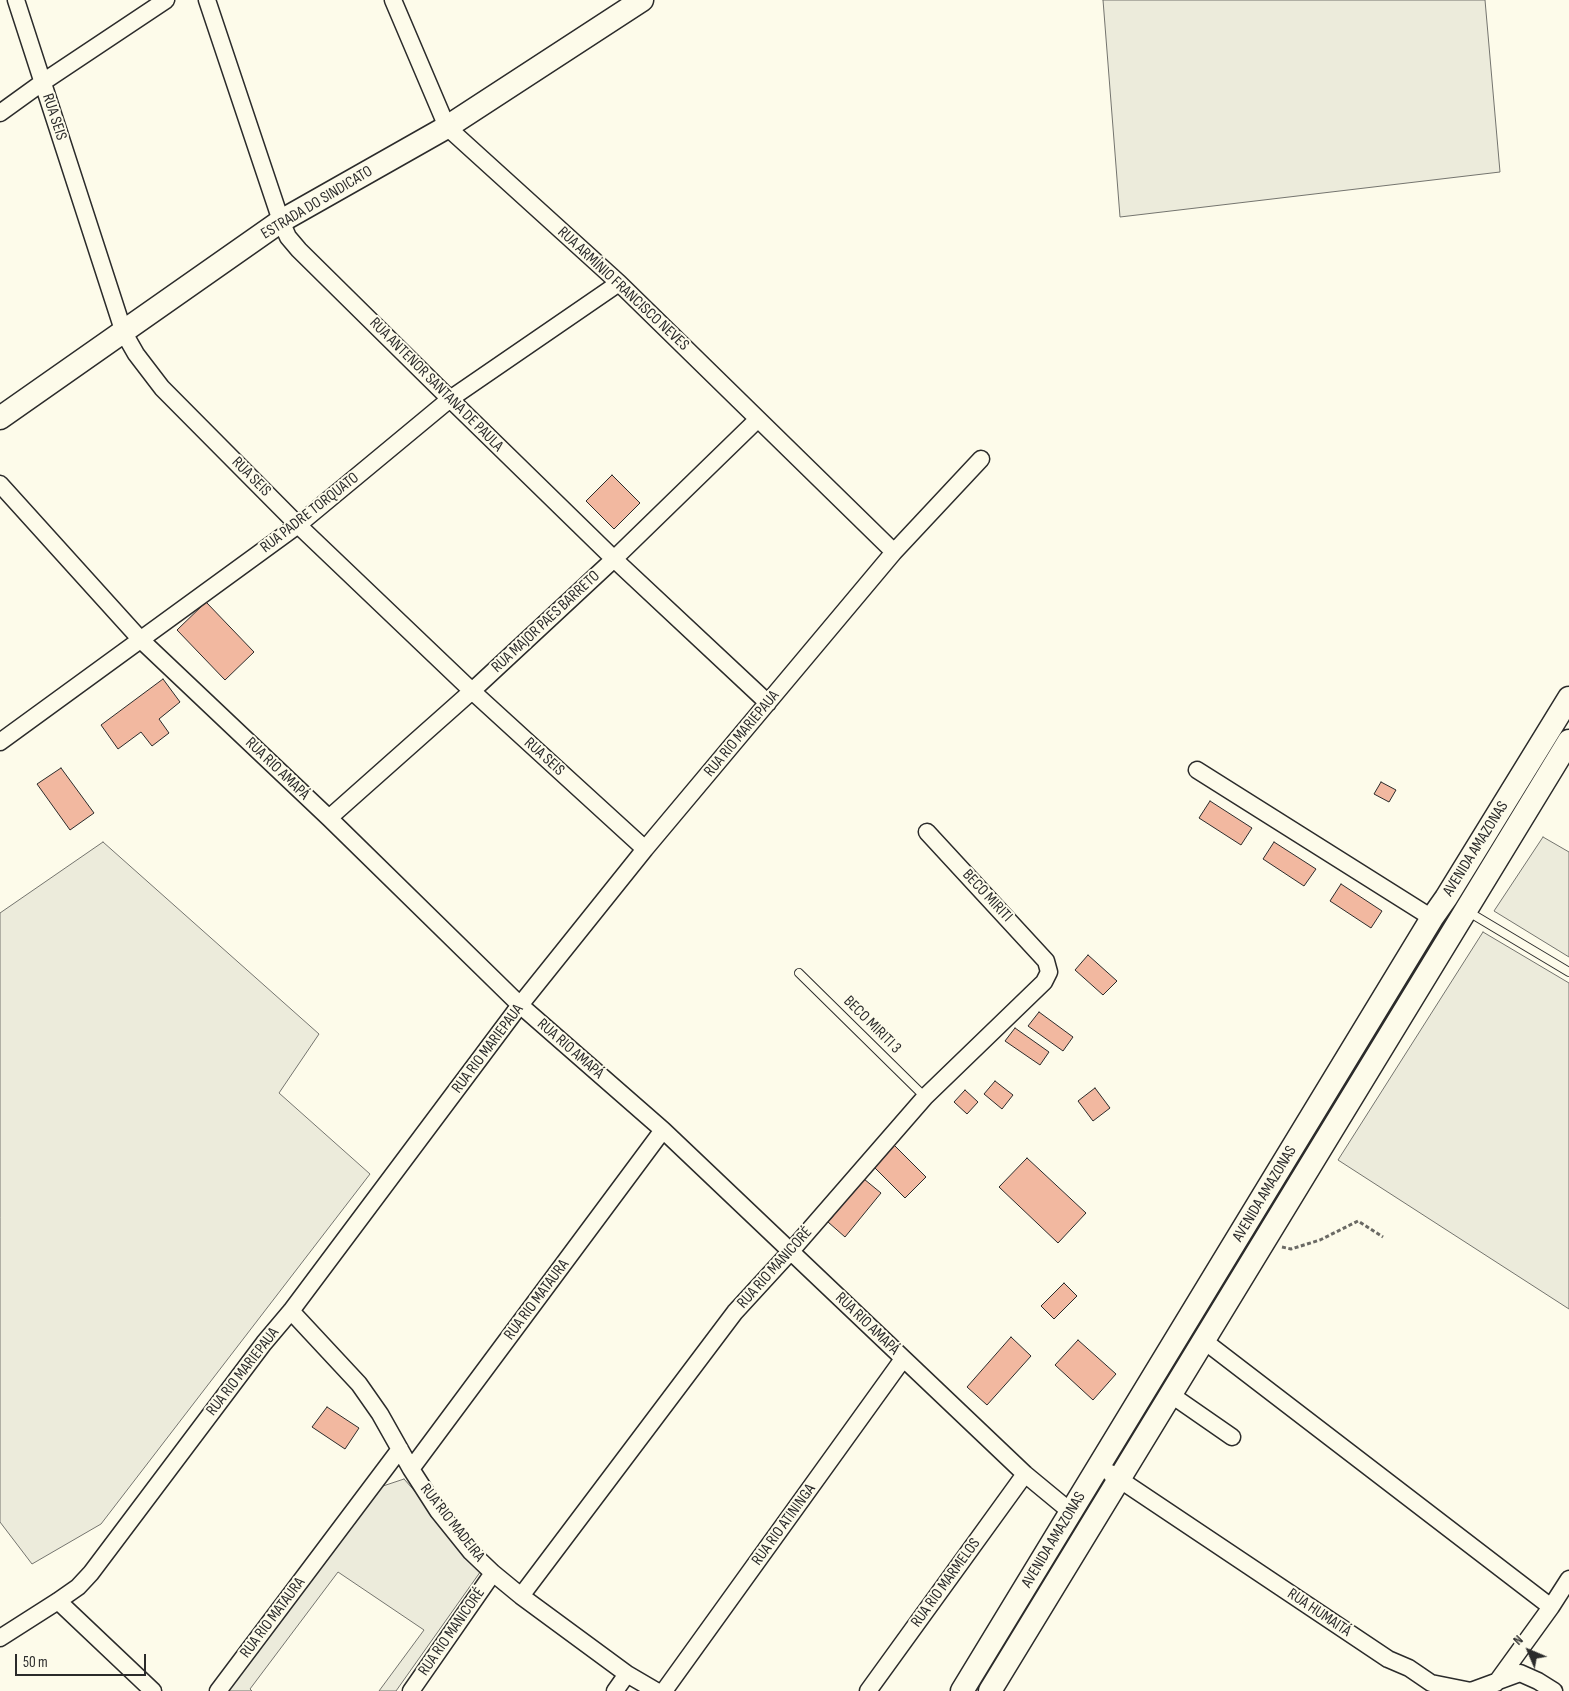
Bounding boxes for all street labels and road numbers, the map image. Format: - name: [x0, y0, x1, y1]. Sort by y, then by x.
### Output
- street label: RUA SEIS: [37, 91, 71, 143]
- street label: ESTRADA DO SINDICATO: [258, 162, 376, 244]
- street label: RUA ARMÍNIO FRANCISCO NEVES: [553, 223, 693, 355]
- street label: RUA ANTENOR SANTANA DE PAULA: [365, 314, 507, 456]
- street label: RUA SEIS: [227, 453, 275, 501]
- street label: RUA PADRE TORQUATO: [257, 469, 363, 557]
- street label: RUA MAJOR PAES BARRETO: [488, 567, 604, 677]
- street label: RUA RIO MARIEPAUA: [700, 687, 784, 781]
- street label: RUA RIO AMAPÁ: [241, 734, 313, 804]
- street label: RUA SEIS: [520, 734, 568, 780]
- street label: AVENIDA AMAZONAS: [1439, 798, 1513, 900]
- street label: BECO MIRITI: [958, 866, 1016, 926]
- street label: BECO MIRITI 3: [839, 992, 905, 1058]
- street label: RUA RIO MARIEPAUA: [448, 1001, 528, 1097]
- street label: RUA RIO AMAPÁ: [533, 1015, 607, 1083]
- street label: AVENIDA AMAZONAS: [1229, 1143, 1301, 1245]
- street label: RUA RIO MANICORÉ: [733, 1223, 817, 1313]
- street label: RUA RIO MATAURA: [500, 1256, 574, 1344]
- street label: RUA RIO AMAPÁ: [831, 1289, 903, 1359]
- street label: RUA RIO MARIEPAUA: [203, 1324, 283, 1420]
- street label: RUA RIO MADEIRA: [416, 1480, 488, 1566]
- street label: RUA RIO ATININGA: [748, 1481, 820, 1569]
- street label: AVENIDA AMAZONAS: [1018, 1489, 1090, 1591]
- street label: RUA RIO MARMELOS: [907, 1535, 985, 1631]
- street label: RUA RIO MATAURA: [236, 1574, 310, 1662]
- street label: RUA RIO MANICORÉ: [415, 1584, 489, 1680]
- street label: RUA HUMAITÁ: [1283, 1585, 1355, 1641]

